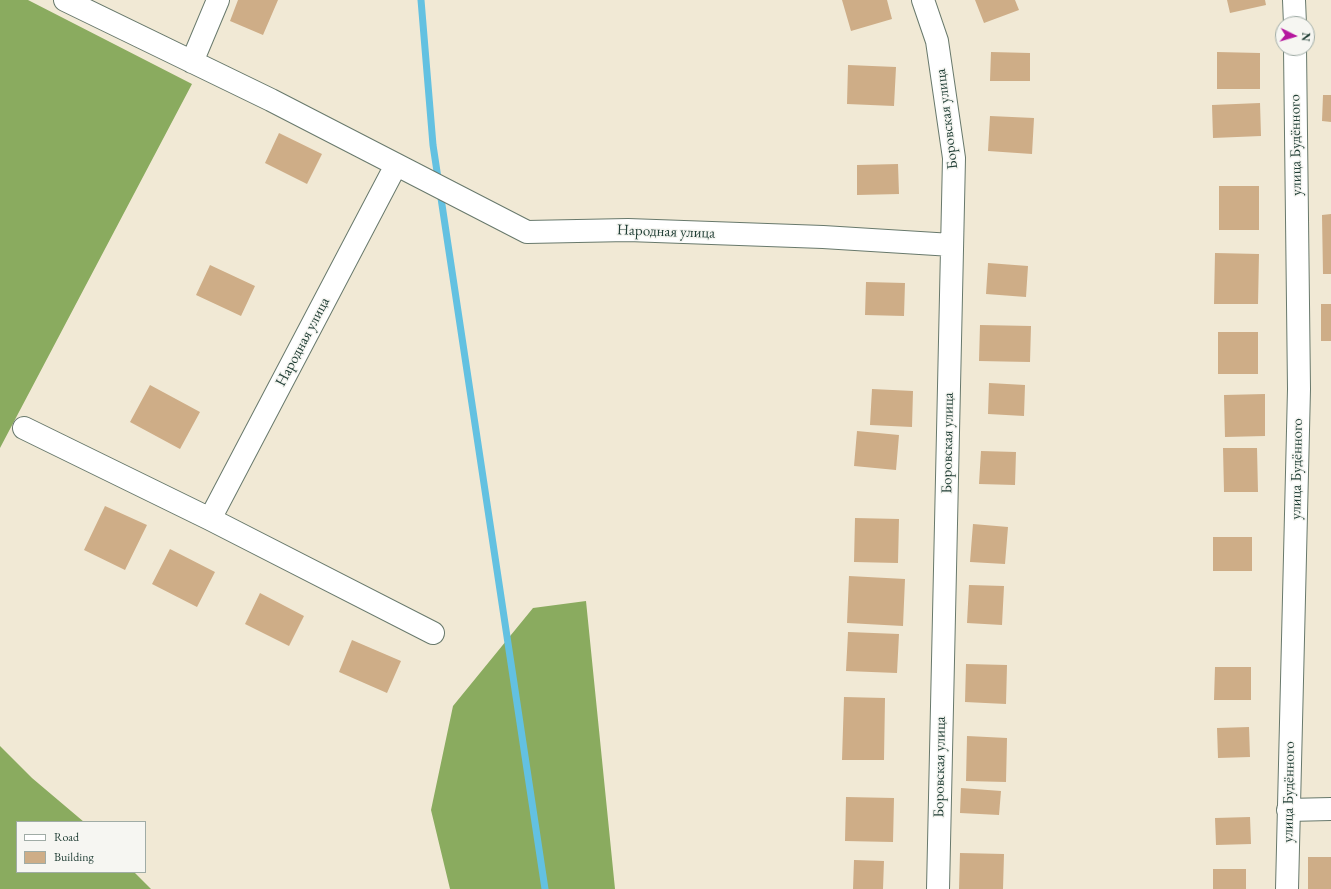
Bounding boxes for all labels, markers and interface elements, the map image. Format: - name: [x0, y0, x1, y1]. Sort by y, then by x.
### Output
- north arrow: [1275, 16, 1315, 56]
- text: N: [1299, 32, 1313, 42]
- street label: Боровская улица: [932, 68, 962, 170]
- street label: улица Будённого: [1286, 94, 1306, 196]
- street label: Народная улица: [617, 221, 715, 243]
- street label: Народная улица: [272, 294, 334, 390]
- street label: Боровская улица: [938, 392, 958, 494]
- street label: улица Будённого: [1287, 418, 1307, 520]
- street label: Боровская улица: [930, 716, 950, 818]
- street label: улица Будённого: [1279, 741, 1299, 843]
- legend: [16, 821, 146, 873]
- text: Road: [54, 829, 79, 845]
- text: Building: [54, 849, 94, 865]

